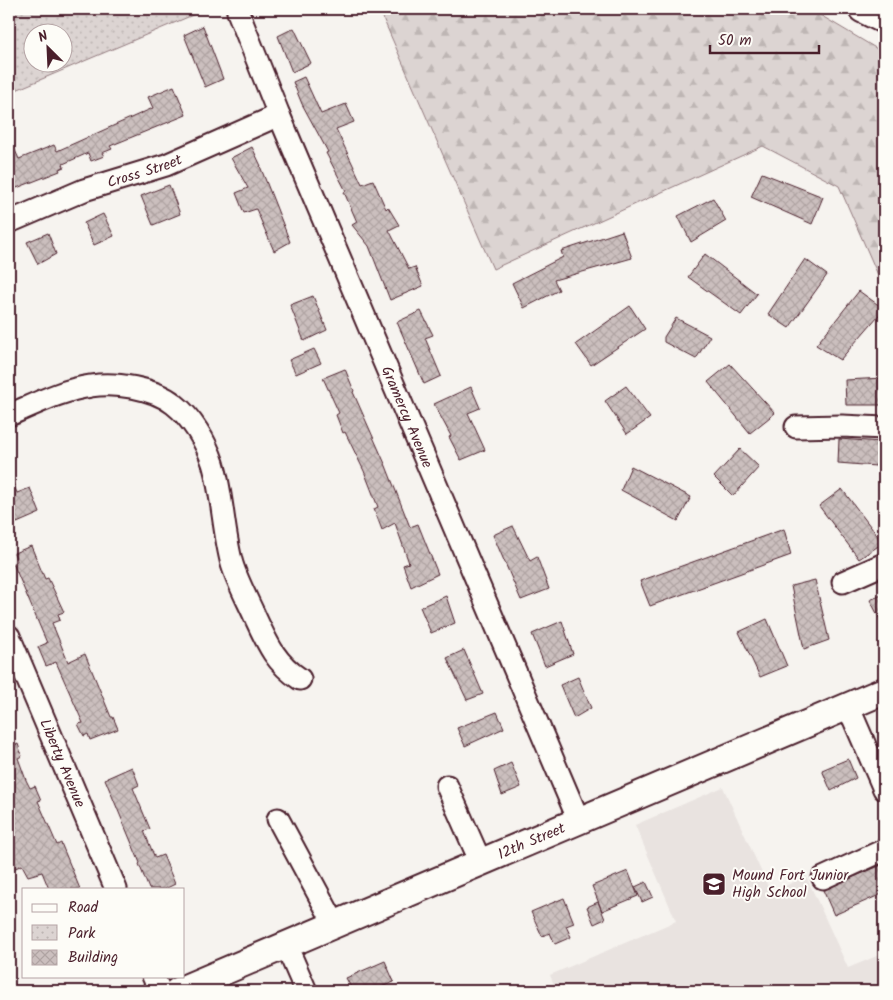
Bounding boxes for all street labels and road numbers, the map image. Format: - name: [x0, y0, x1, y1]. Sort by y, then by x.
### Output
- street label: Cross Street: [104, 148, 187, 195]
- street label: Gramercy Avenue: [374, 363, 439, 472]
- street label: Liberty Avenue: [32, 715, 91, 812]
- street label: 12th Street: [494, 817, 570, 867]

